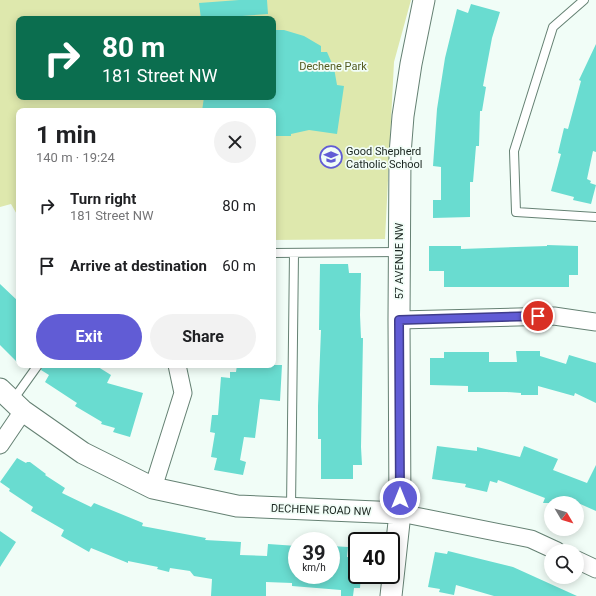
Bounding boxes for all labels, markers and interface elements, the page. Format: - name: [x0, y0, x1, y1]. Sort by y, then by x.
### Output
- text: 80 m: [102, 31, 165, 64]
- icon: right: [36, 32, 88, 84]
- park label: Dechene Park: [299, 60, 367, 73]
- text: 181 Street NW: [102, 65, 218, 86]
- text: 1 min: [36, 121, 96, 149]
- button: close: [214, 121, 256, 163]
- school or university icon: Good Shepherd Catholic School: [318, 144, 344, 170]
- place label: Good Shepherd Catholic School: [346, 145, 422, 171]
- text: 140 m · 19:24: [36, 150, 115, 165]
- text: Turn right: [70, 190, 136, 208]
- icon: right: [36, 195, 58, 217]
- text: 80 m: [222, 197, 256, 215]
- text: 181 Street NW: [70, 208, 153, 223]
- street label: 57 AVENUE NW: [393, 222, 406, 299]
- icon: arrive: [36, 255, 58, 277]
- text: Arrive at destination: [70, 257, 207, 275]
- text: 60 m: [222, 257, 256, 275]
- pin: [521, 299, 555, 333]
- icon: arrive: [527, 305, 549, 327]
- button: Exit: [36, 314, 142, 360]
- button: Share: [150, 314, 256, 360]
- position arrow: [379, 477, 421, 519]
- north arrow: [544, 496, 584, 536]
- map controls: [544, 496, 584, 584]
- street label: DECHENE ROAD NW: [271, 502, 372, 518]
- speed limit sign: 40: [348, 532, 400, 584]
- text: 39: [303, 541, 325, 565]
- button: search: [544, 544, 584, 584]
- text: km/h: [302, 562, 326, 573]

